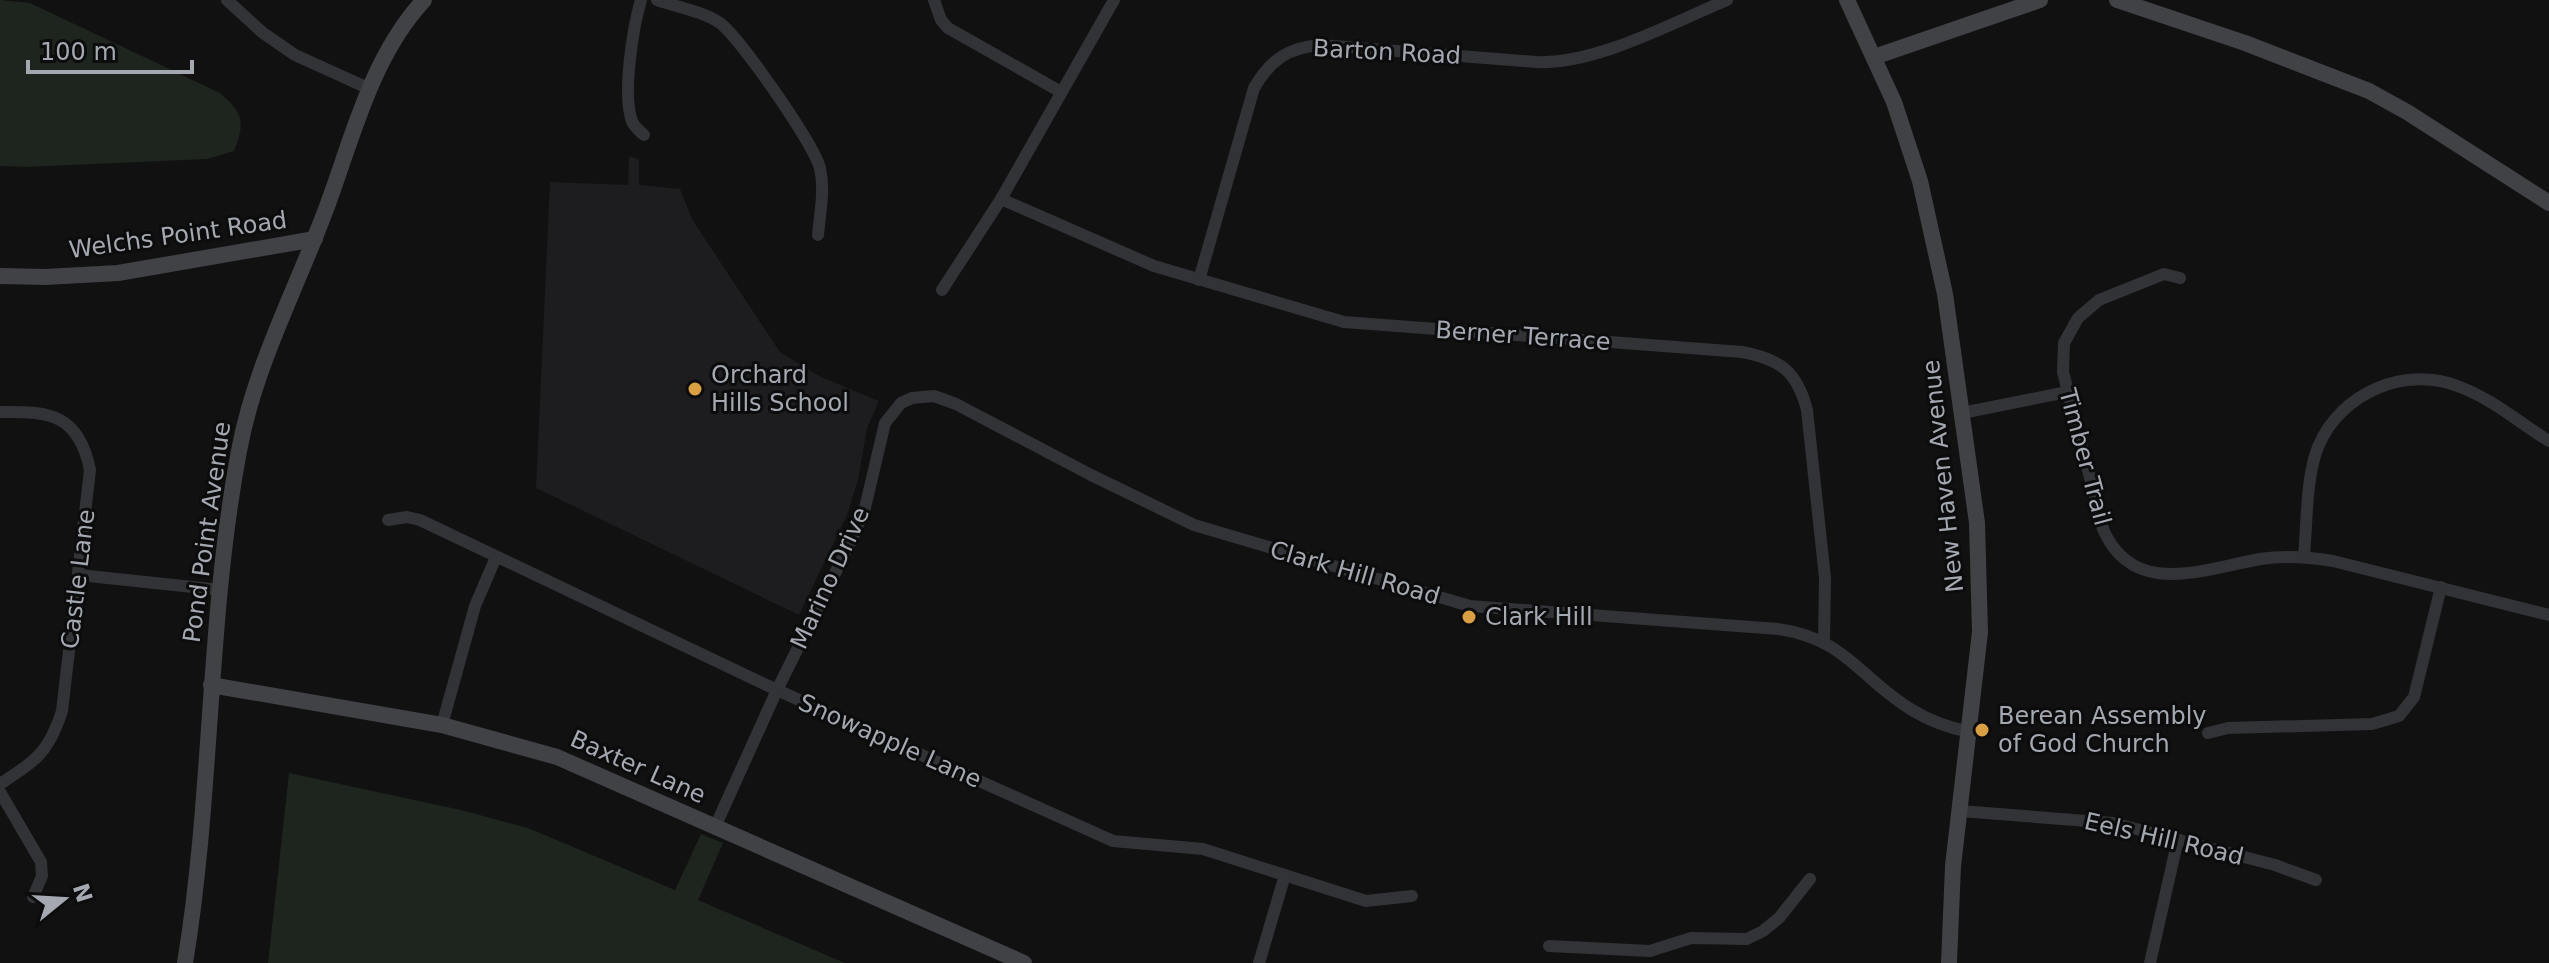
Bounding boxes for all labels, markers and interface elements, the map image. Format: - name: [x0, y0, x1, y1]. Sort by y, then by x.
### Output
- scale bar: [28, 24, 192, 74]
- street label: Barton Road: [1312, 34, 1462, 70]
- text: 100 m: [40, 38, 117, 66]
- street label: Welchs Point Road: [67, 206, 289, 264]
- street label: Berner Terrace: [1434, 316, 1612, 356]
- street label: New Haven Avenue: [1917, 358, 1969, 594]
- place label: Orchard Hills School: [711, 361, 849, 417]
- marker: Orchard Hills School: [686, 380, 704, 398]
- street label: Timber Trail: [2053, 385, 2117, 528]
- street label: Pond Point Avenue: [178, 420, 236, 644]
- street label: Marino Drive: [785, 503, 875, 653]
- street label: Castle Lane: [56, 508, 100, 650]
- street label: Clark Hill Road: [1267, 535, 1443, 611]
- place label: Clark Hill: [1485, 603, 1593, 631]
- marker: Clark Hill: [1460, 608, 1478, 626]
- street label: Snowapple Lane: [794, 688, 986, 794]
- place label: Berean Assembly of God Church: [1998, 702, 2207, 758]
- marker: Berean Assembly of God Church: [1973, 721, 1991, 739]
- street label: Baxter Lane: [566, 725, 710, 809]
- street label: Eels Hill Road: [2082, 807, 2246, 871]
- north arrow: [24, 859, 104, 939]
- text: N: [68, 880, 97, 906]

